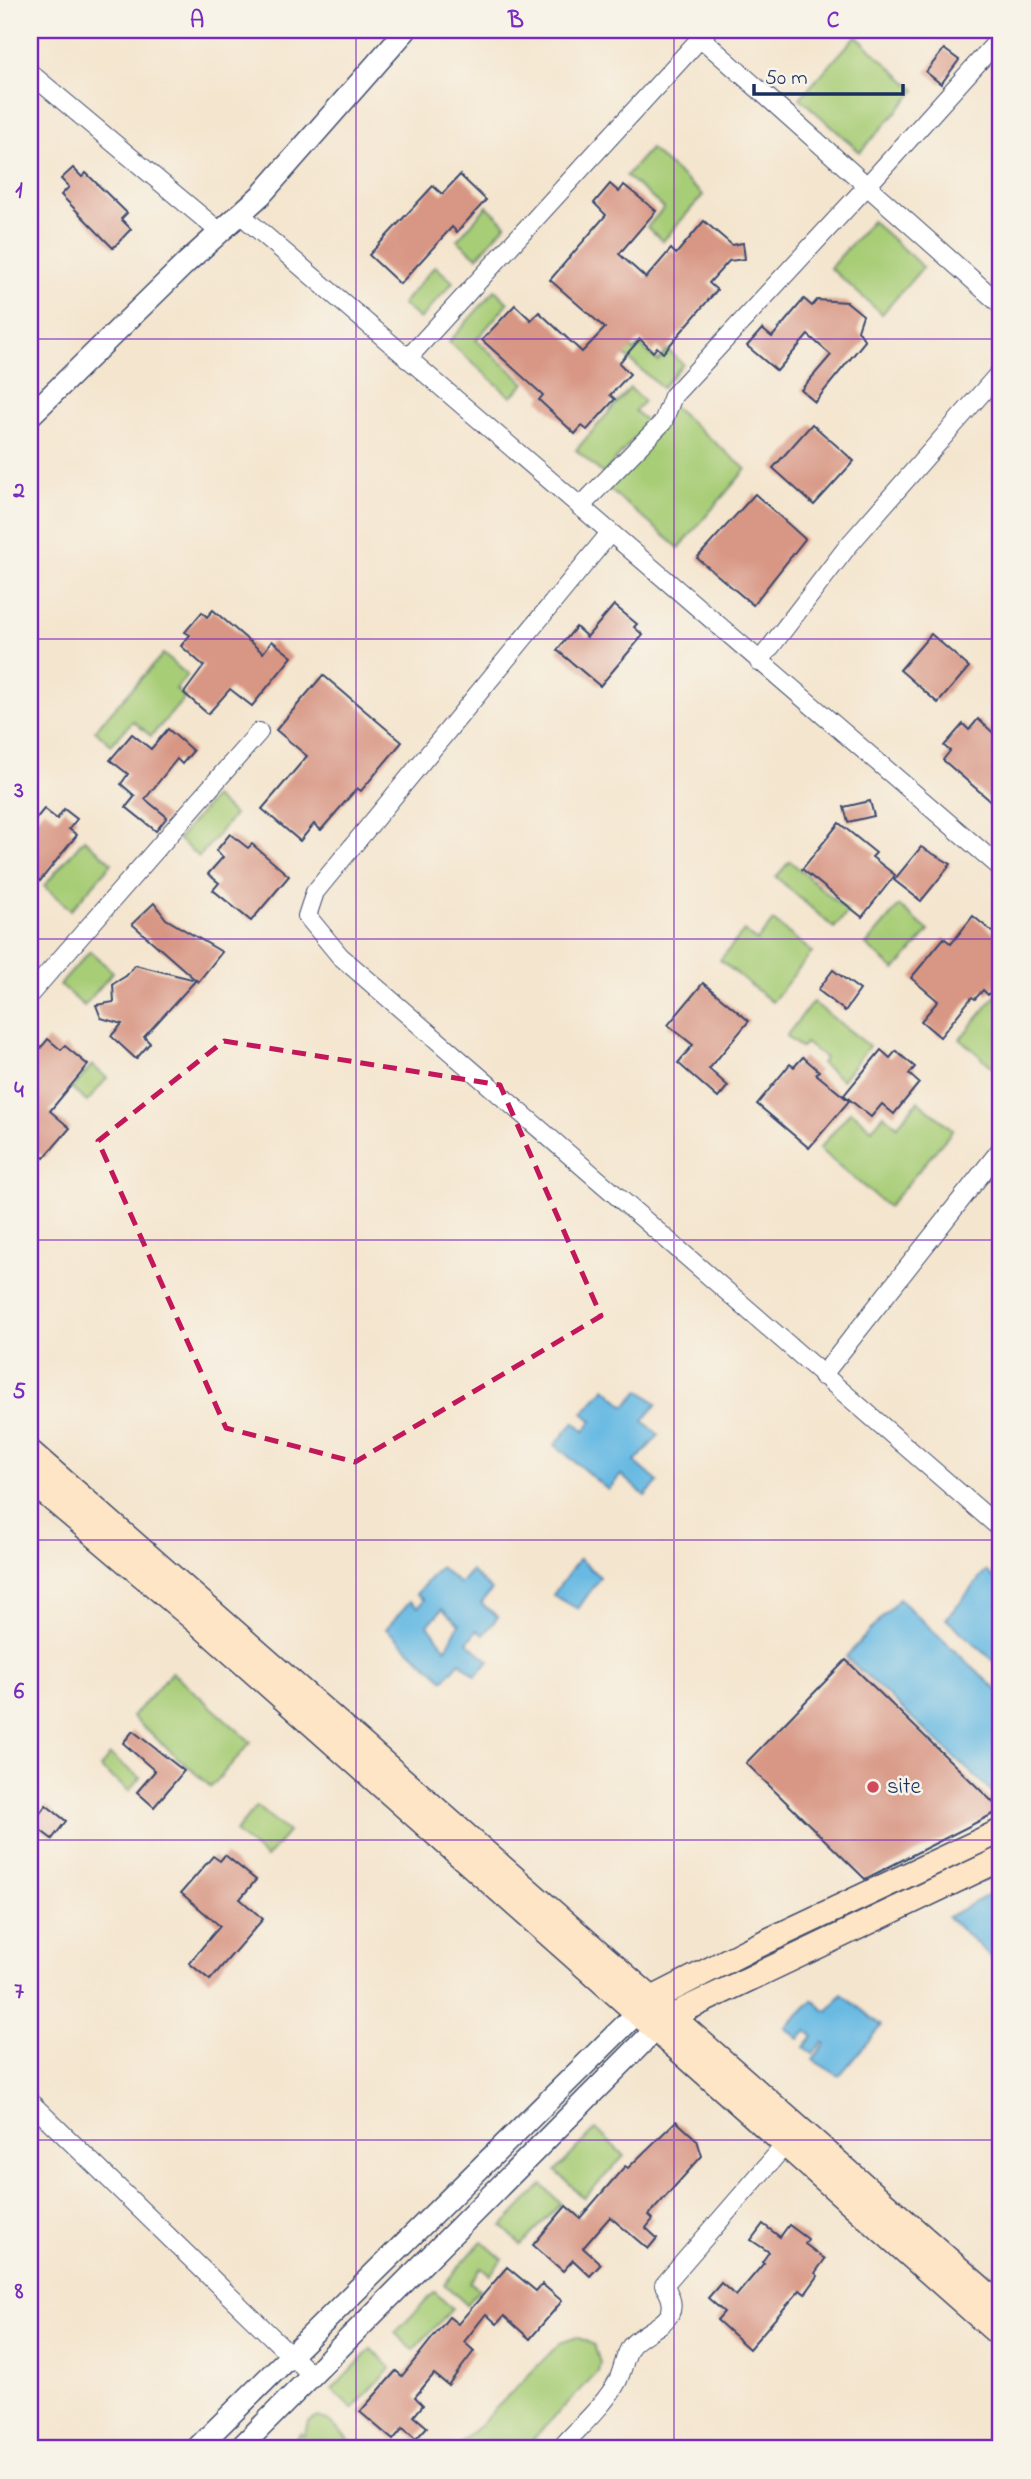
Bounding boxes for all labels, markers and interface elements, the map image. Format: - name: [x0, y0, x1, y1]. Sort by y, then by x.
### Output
- text: A: [190, 5, 204, 38]
- text: B: [507, 5, 524, 38]
- text: C: [827, 5, 840, 38]
- scale bar: [754, 52, 903, 96]
- text: 50 m: [765, 64, 808, 94]
- text: 1: [15, 175, 23, 208]
- text: 2: [12, 475, 25, 508]
- text: 3: [13, 775, 24, 808]
- text: 4: [14, 1075, 24, 1108]
- text: 5: [12, 1376, 26, 1409]
- text: 6: [14, 1676, 25, 1709]
- place label: site: [887, 1771, 922, 1804]
- marker: site: [865, 1779, 881, 1795]
- text: 7: [14, 1976, 24, 2009]
- text: 8: [14, 2276, 24, 2309]

